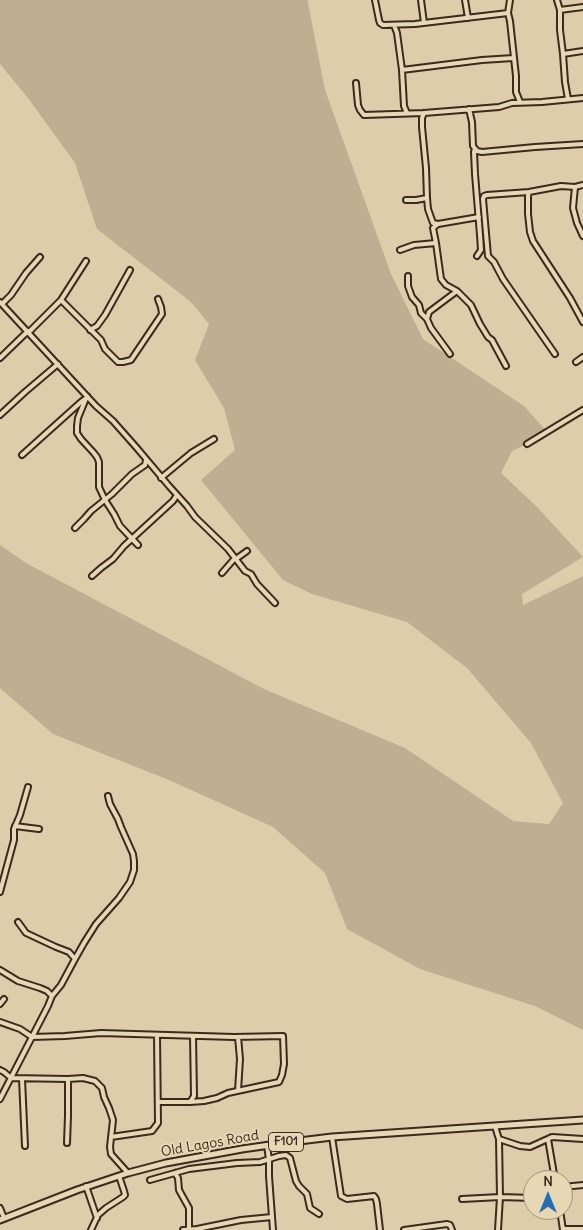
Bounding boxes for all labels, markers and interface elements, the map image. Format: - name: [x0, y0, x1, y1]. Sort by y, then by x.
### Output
- street label: Old Lagos Road: [160, 1127, 260, 1161]
- road number: F101: [268, 1132, 304, 1152]
- north arrow: [523, 1170, 573, 1220]
- text: N: [543, 1172, 553, 1190]

